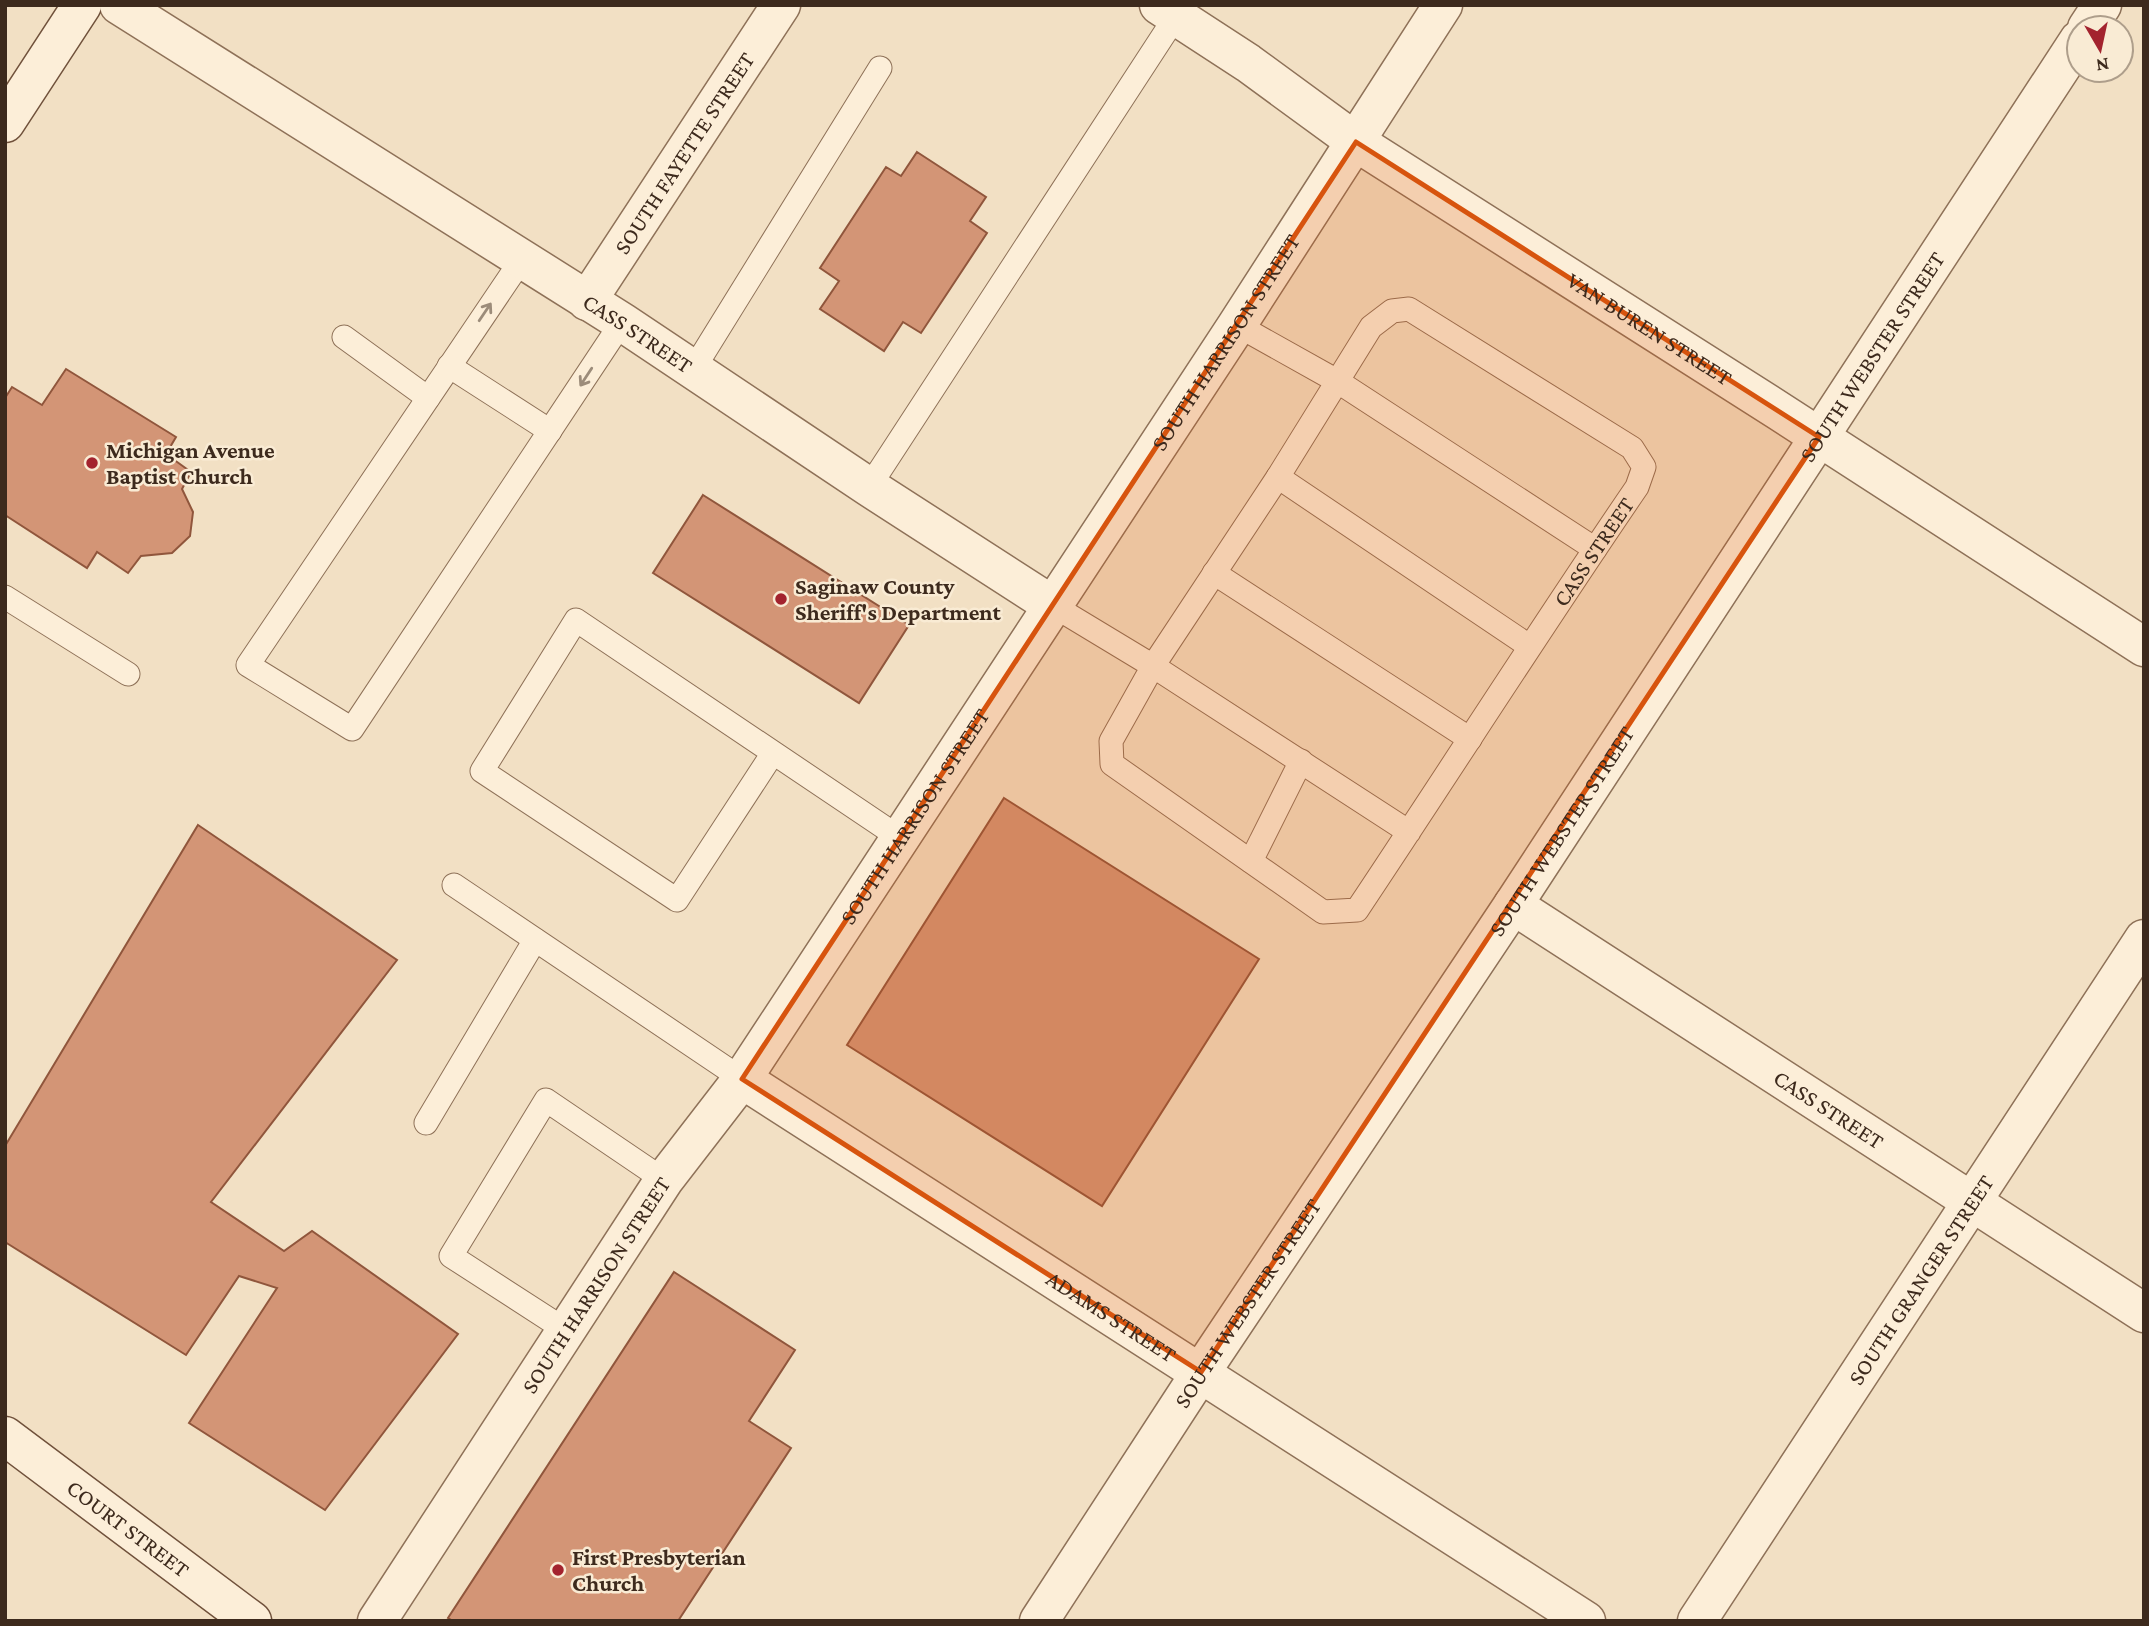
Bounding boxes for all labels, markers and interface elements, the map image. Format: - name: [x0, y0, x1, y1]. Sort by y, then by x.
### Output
- north arrow: [2065, 14, 2135, 84]
- street label: SOUTH FAYETTE STREET: [608, 47, 760, 259]
- text: N: [2094, 54, 2111, 77]
- street label: SOUTH HARRISON STREET: [1145, 229, 1305, 455]
- street label: SOUTH WEBSTER STREET: [1794, 246, 1950, 466]
- street label: VAN BUREN STREET: [1562, 267, 1737, 391]
- street label: CASS STREET: [578, 288, 698, 379]
- one-way arrow: [478, 303, 493, 322]
- one-way arrow: [579, 366, 593, 386]
- place label: Michigan Avenue Baptist Church: [106, 437, 275, 489]
- marker: Michigan Avenue Baptist Church: [84, 455, 100, 471]
- street label: CASS STREET: [1548, 492, 1639, 611]
- place label: Saginaw County Sheriff's Department: [795, 573, 1002, 625]
- marker: Saginaw County Sheriff's Department: [773, 591, 789, 607]
- street label: SOUTH HARRISON STREET: [834, 703, 995, 929]
- street label: SOUTH WEBSTER STREET: [1483, 721, 1640, 941]
- street label: CASS STREET: [1769, 1064, 1889, 1154]
- street label: SOUTH GRANGER STREET: [1843, 1170, 1999, 1390]
- street label: SOUTH HARRISON STREET: [516, 1171, 676, 1398]
- street label: SOUTH WEBSTER STREET: [1168, 1193, 1326, 1412]
- street label: ADAMS STREET: [1042, 1265, 1182, 1368]
- street label: COURT STREET: [62, 1474, 195, 1583]
- place label: First Presbyterian Church: [572, 1544, 746, 1596]
- marker: First Presbyterian Church: [550, 1562, 566, 1578]

